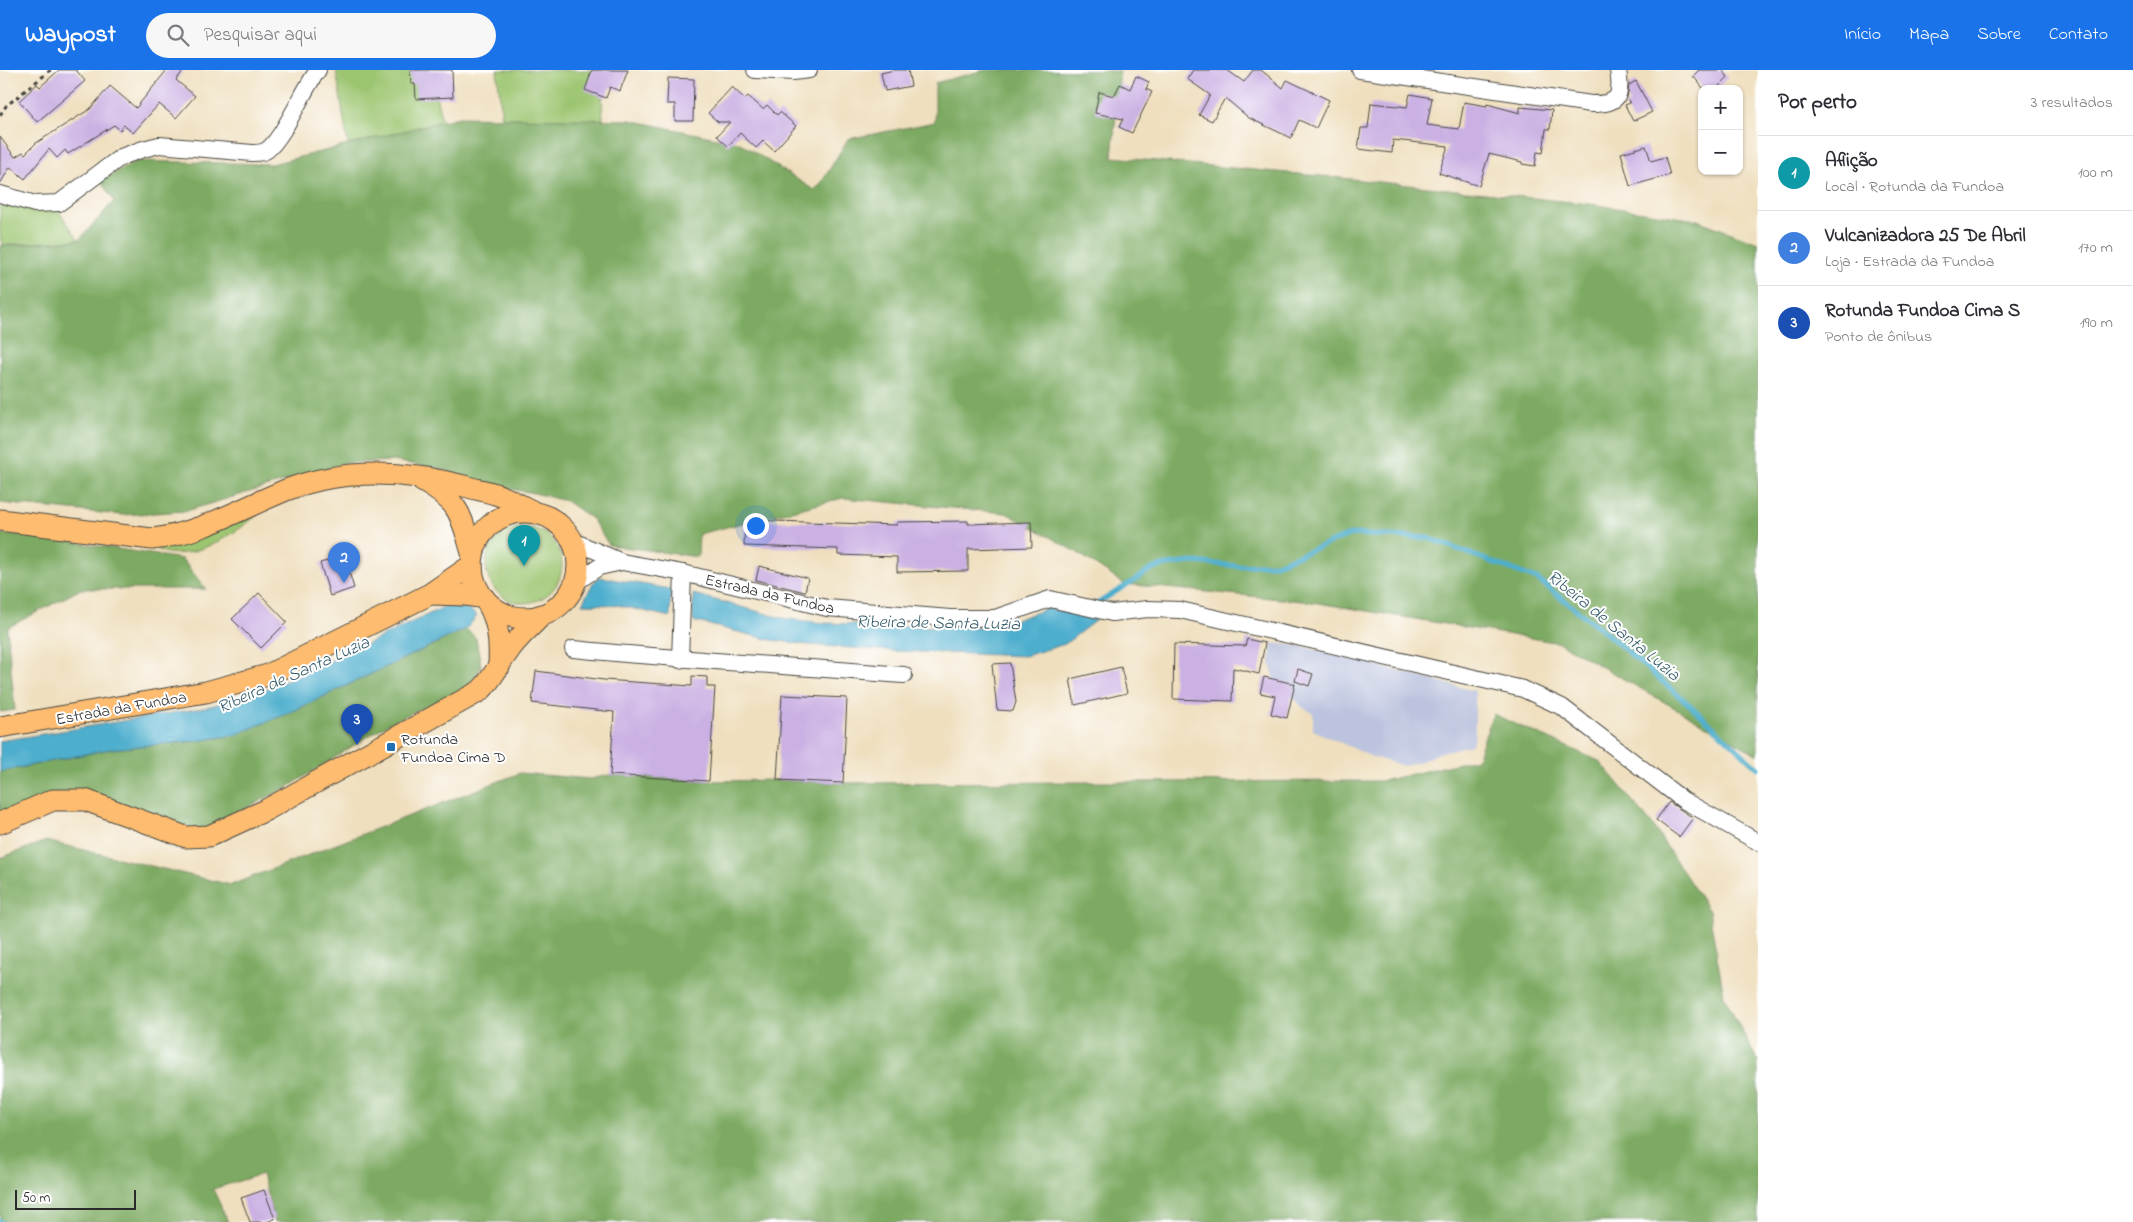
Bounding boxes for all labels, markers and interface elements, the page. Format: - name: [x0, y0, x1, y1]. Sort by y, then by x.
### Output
- search box: [146, 13, 496, 58]
- text: Waypost: [25, 18, 116, 53]
- icon: search: [164, 21, 192, 49]
- text: Pesquisar aqui: [204, 22, 317, 49]
- text: Início: [1844, 22, 1881, 48]
- text: Mapa: [1909, 22, 1949, 48]
- text: Sobre: [1977, 22, 2021, 48]
- text: Contato: [2049, 22, 2108, 48]
- map controls: [1698, 85, 1743, 175]
- button: +: [1698, 85, 1743, 130]
- text: Por perto: [1778, 88, 1857, 118]
- text: 3 resultados: [2031, 91, 2113, 115]
- button: −: [1698, 130, 1743, 175]
- text: Aflição: [1825, 148, 1878, 175]
- text: 1: [1791, 161, 1797, 185]
- text: 100 m: [2078, 161, 2113, 185]
- text: Local · Rotunda da Fundoa: [1825, 175, 2004, 199]
- text: Vulcanizadora 25 De Abril: [1825, 223, 2026, 250]
- text: 2: [1790, 236, 1798, 260]
- text: 170 m: [2078, 236, 2113, 260]
- text: Loja · Estrada da Fundoa: [1825, 250, 1994, 274]
- text: Rotunda Fundoa Cima S: [1825, 298, 2020, 325]
- text: 3: [1791, 311, 1797, 335]
- text: 190 m: [2080, 311, 2113, 335]
- text: Ponto de ônibus: [1825, 325, 1932, 349]
- your location: [743, 513, 769, 539]
- pin: 1: [508, 525, 540, 566]
- pin: 2: [328, 542, 360, 583]
- water label: Ribeira de Santa Luzia: [1541, 565, 1685, 689]
- street label: Estrada da Fundoa: [702, 568, 837, 622]
- water label: Ribeira de Santa Luzia: [856, 610, 1021, 638]
- water label: Ribeira de Santa Luzia: [213, 630, 374, 721]
- street label: Estrada da Fundoa: [54, 686, 189, 732]
- pin: 3: [341, 704, 373, 745]
- place label: Rotunda Fundoa Cima D: [400, 728, 506, 770]
- marker: Rotunda Fundoa Cima D: [385, 741, 397, 753]
- scale bar: [15, 1187, 136, 1210]
- text: 50 m: [22, 1188, 50, 1209]

